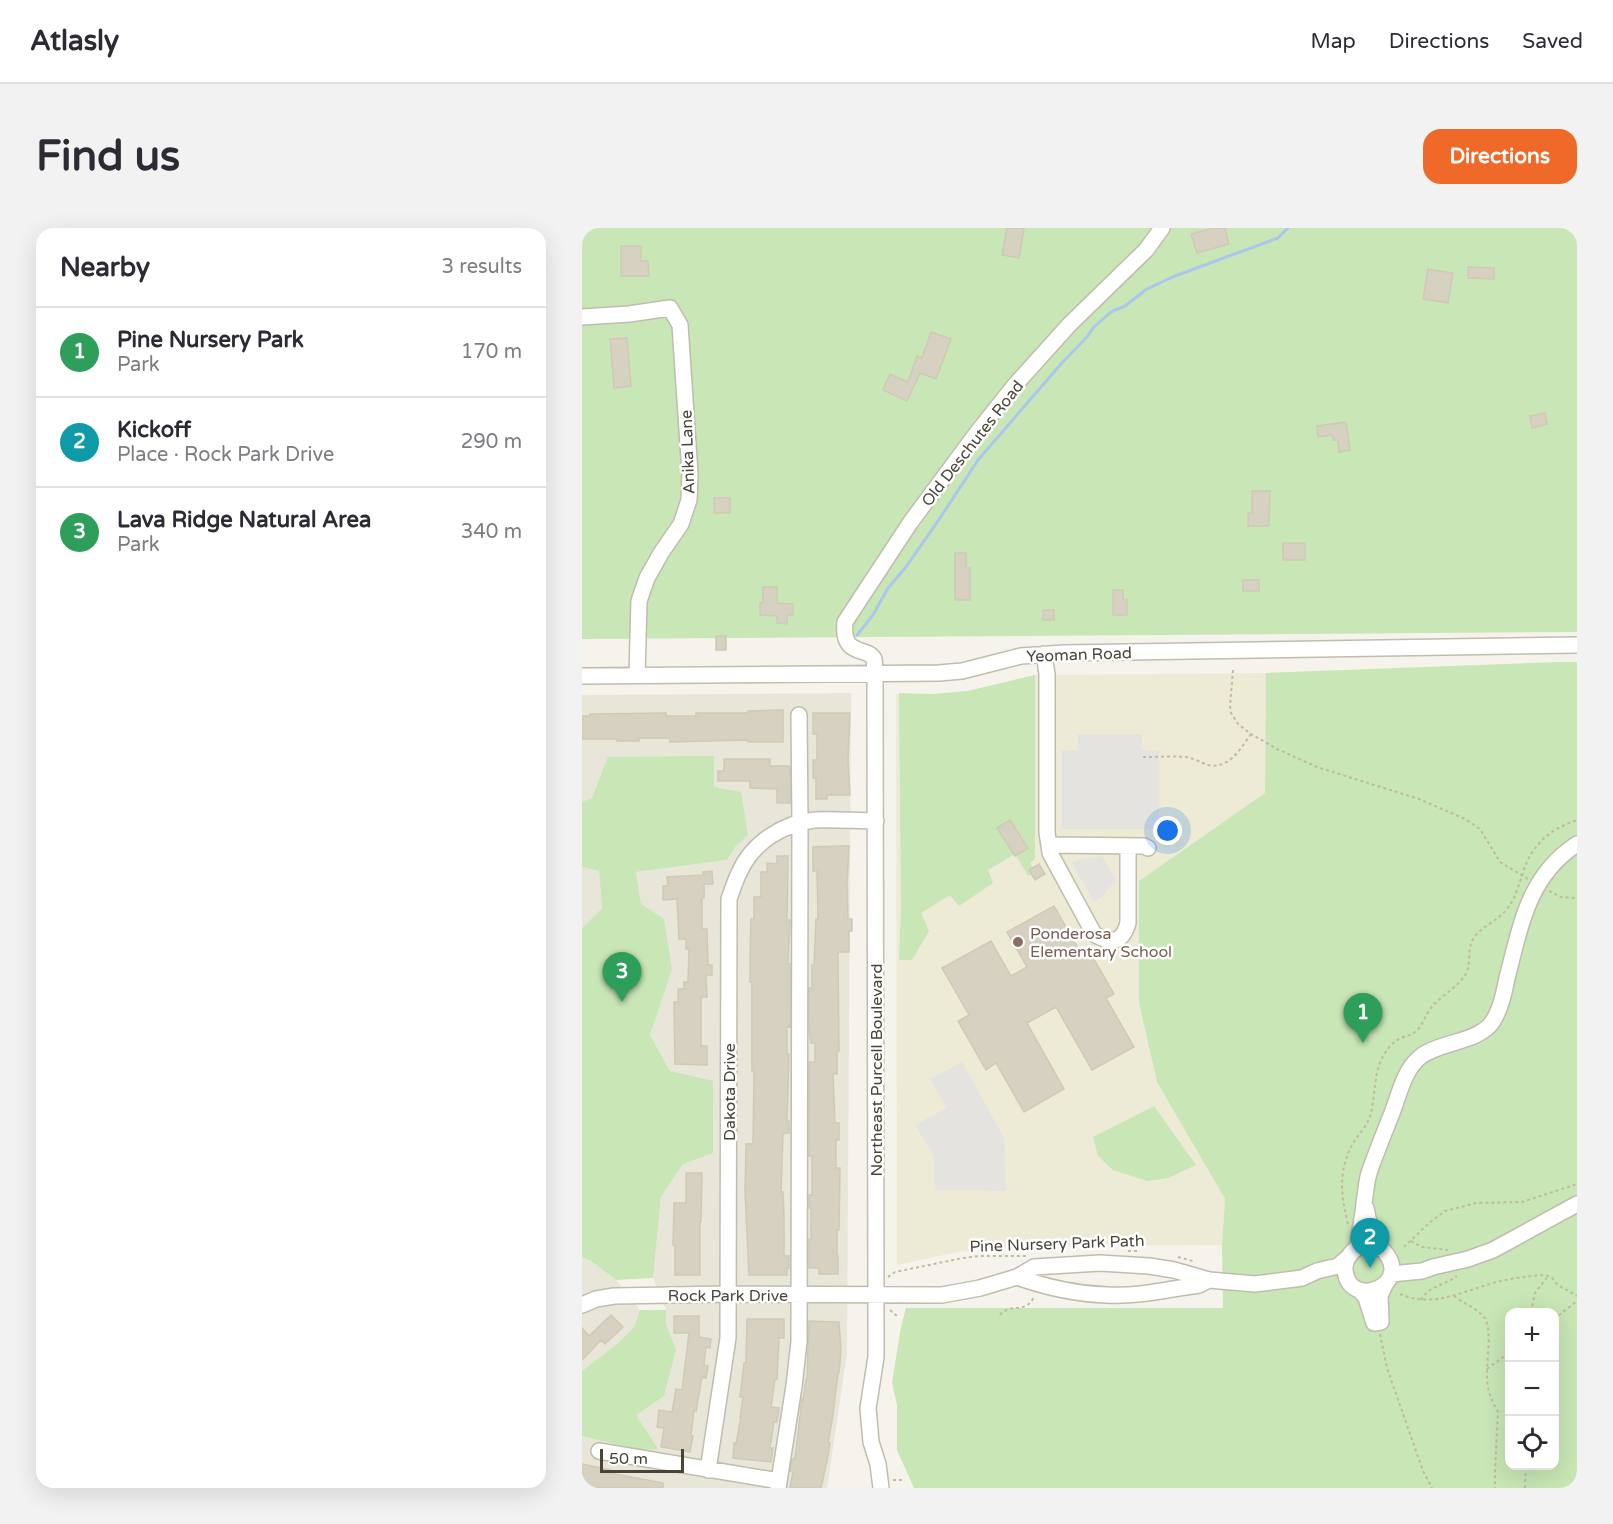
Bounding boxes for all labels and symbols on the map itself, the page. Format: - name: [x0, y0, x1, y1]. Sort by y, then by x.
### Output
- street label: Old Deschutes Road: [917, 377, 1028, 511]
- street label: Anika Lane: [677, 409, 699, 494]
- street label: Yeoman Road: [1026, 643, 1132, 667]
- your location: [1153, 816, 1182, 845]
- place label: Ponderosa Elementary School: [1030, 924, 1172, 962]
- marker: Ponderosa Elementary School: [1011, 935, 1025, 949]
- pin: 3: [602, 952, 642, 1002]
- street label: Northeast Purcell Boulevard: [867, 964, 887, 1177]
- pin: 1: [1344, 994, 1382, 1043]
- street label: Dakota Drive: [720, 1043, 740, 1141]
- pin: 2: [1350, 1218, 1390, 1268]
- street label: Pine Nursery Park Path: [969, 1231, 1145, 1257]
- street label: Rock Park Drive: [668, 1286, 788, 1306]
- scale bar: [600, 1446, 684, 1474]

